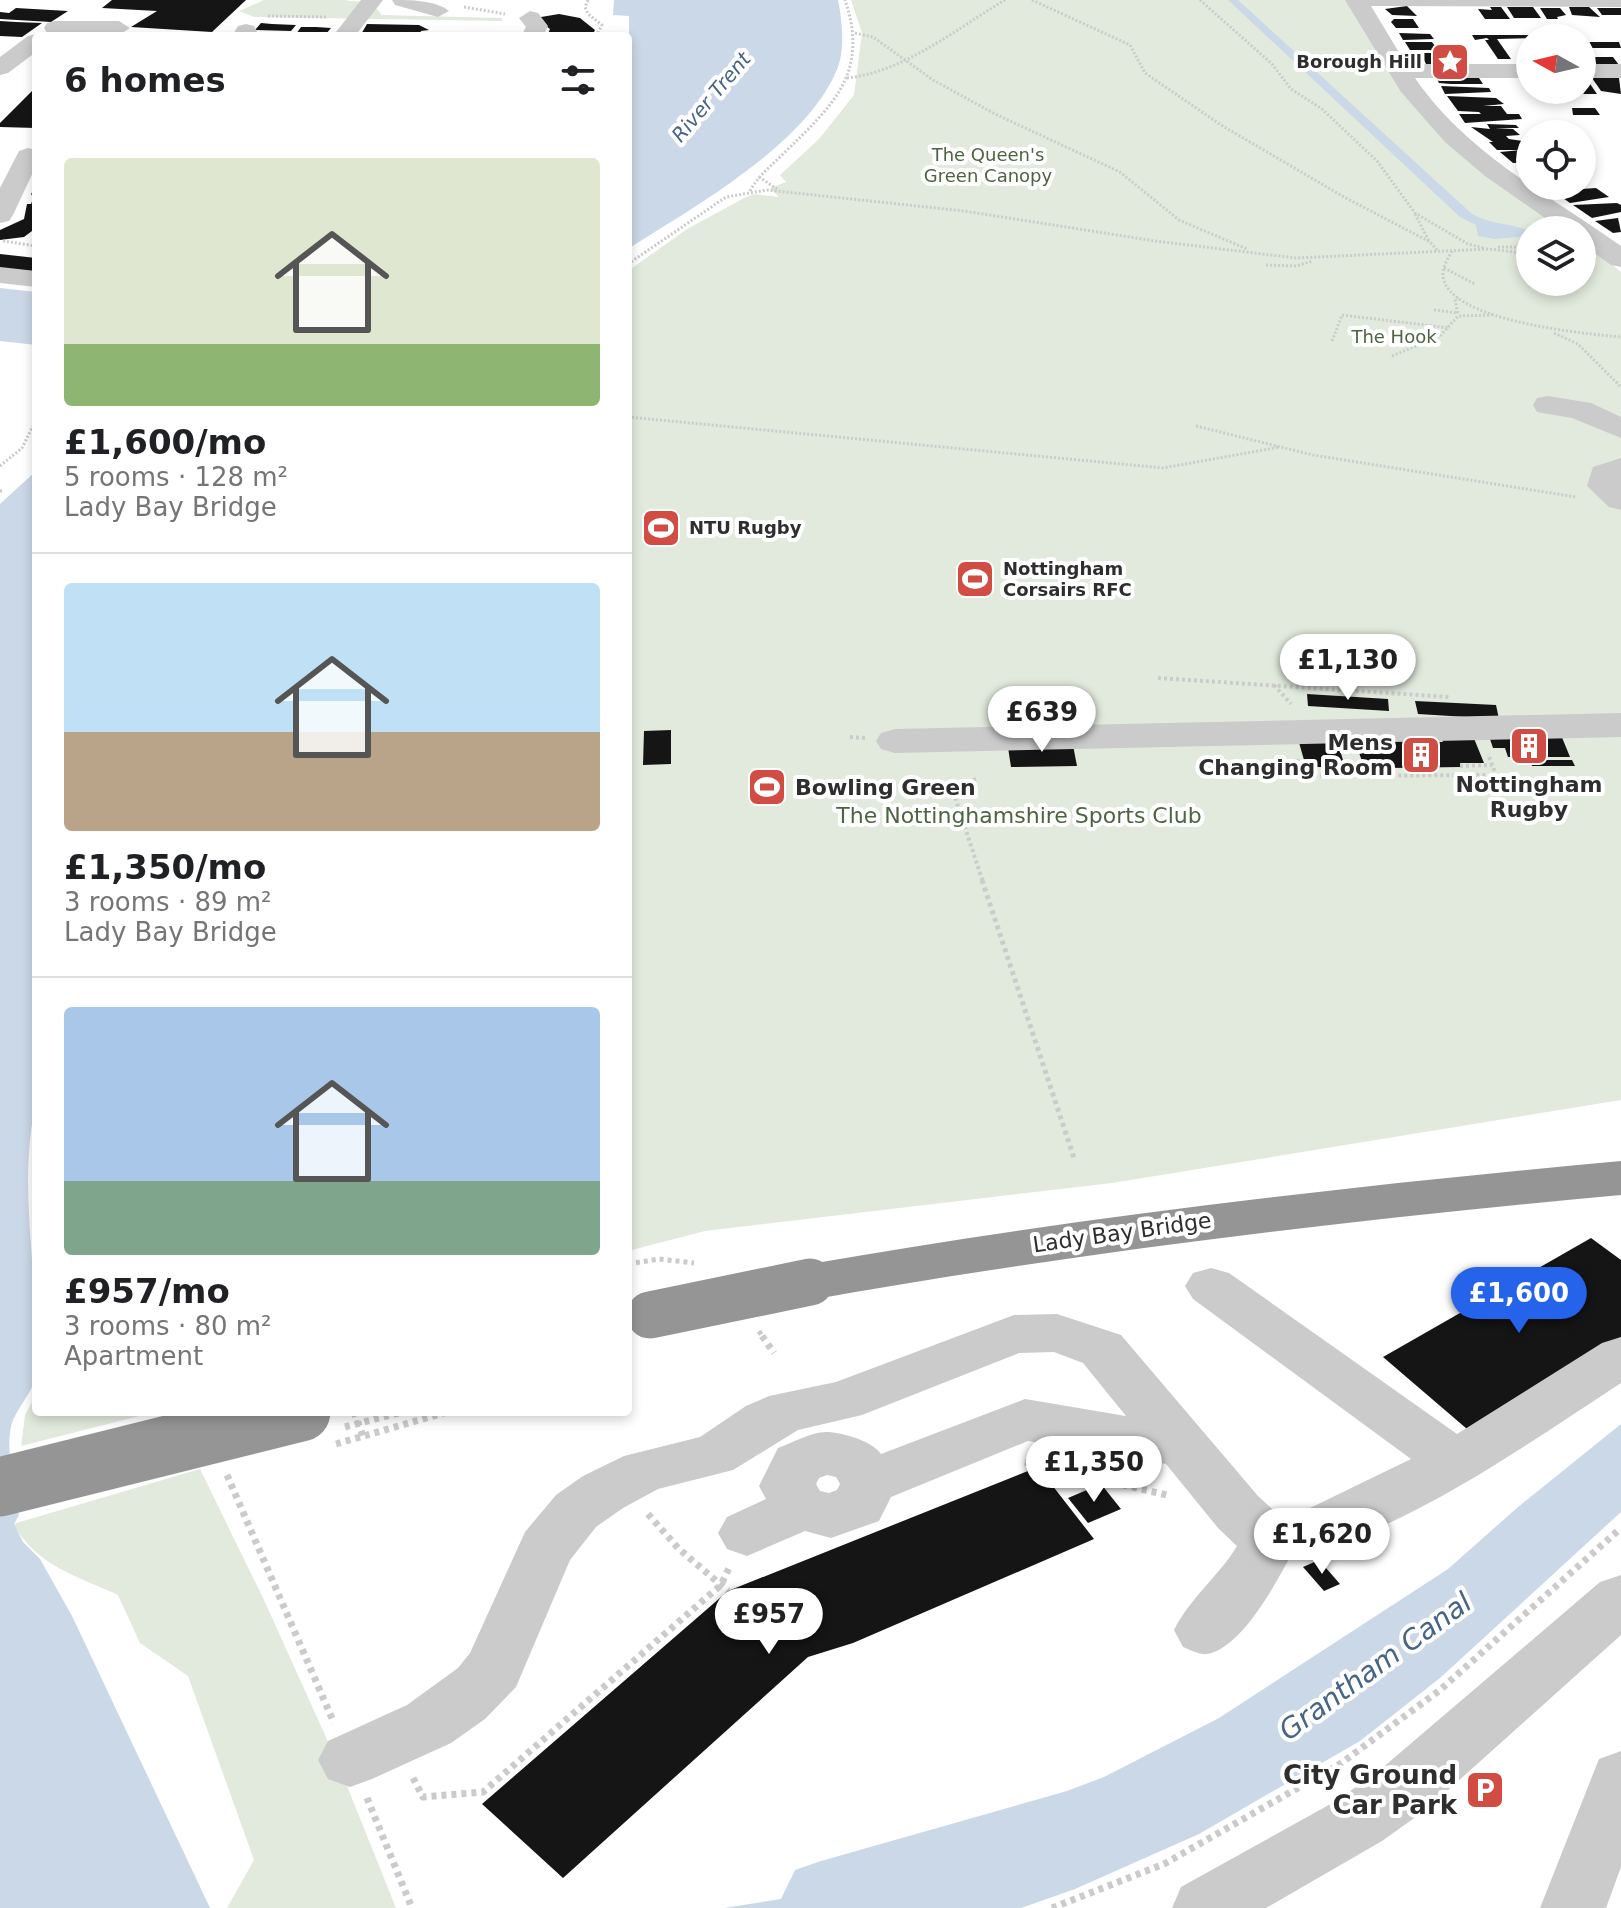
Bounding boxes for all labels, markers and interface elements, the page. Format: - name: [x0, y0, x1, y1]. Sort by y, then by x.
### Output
- north arrow: [1516, 24, 1596, 104]
- map controls: [1516, 24, 1596, 296]
- place icon: Borough Hill: [1429, 41, 1471, 83]
- water label: River Trent: [666, 46, 756, 147]
- place label: Borough Hill: [1296, 51, 1422, 72]
- icon: filters: [556, 58, 600, 102]
- text: 6 homes: [64, 60, 226, 100]
- button: locate: [1516, 120, 1596, 200]
- park label: The Queen's Green Canopy: [924, 144, 1053, 186]
- icon: home: [260, 210, 404, 354]
- button: layers: [1516, 216, 1596, 296]
- park label: The Hook: [1350, 326, 1437, 347]
- text: £1,600/mo: [64, 422, 266, 462]
- text: 5 rooms · 128 m²: [64, 462, 288, 492]
- text: Lady Bay Bridge: [64, 492, 277, 522]
- sports icon: NTU Rugby: [640, 507, 682, 549]
- place label: NTU Rugby: [689, 517, 802, 538]
- sports icon: Nottingham Corsairs RFC: [954, 558, 996, 600]
- place label: Nottingham Corsairs RFC: [1003, 558, 1132, 600]
- pin: £1,130: [1283, 634, 1413, 702]
- icon: home: [260, 635, 404, 779]
- text: £1,130: [1298, 645, 1398, 675]
- pin: £639: [995, 686, 1089, 754]
- text: £639: [1006, 697, 1078, 727]
- building icon: Nottingham Rugby: [1508, 725, 1550, 767]
- place label: Mens Changing Room: [1198, 730, 1393, 780]
- building icon: Mens Changing Room: [1400, 734, 1442, 776]
- sports icon: Bowling Green: [746, 766, 788, 808]
- place label: Nottingham Rugby: [1456, 772, 1602, 822]
- place label: Bowling Green: [795, 775, 976, 800]
- park label: The Nottinghamshire Sports Club: [835, 803, 1202, 828]
- text: £1,350/mo: [64, 847, 266, 887]
- text: 3 rooms · 89 m²: [64, 887, 272, 917]
- text: Lady Bay Bridge: [64, 917, 277, 947]
- icon: home: [260, 1059, 404, 1203]
- street label: Lady Bay Bridge: [1031, 1208, 1213, 1257]
- pin: £1,600: [1454, 1267, 1584, 1335]
- text: £957/mo: [64, 1271, 230, 1311]
- text: £1,600: [1469, 1278, 1569, 1308]
- text: 3 rooms · 80 m²: [64, 1311, 272, 1341]
- text: Apartment: [64, 1341, 203, 1371]
- pin: £1,350: [1029, 1436, 1159, 1504]
- text: £1,350: [1044, 1447, 1144, 1477]
- pin: £1,620: [1257, 1508, 1387, 1576]
- text: £1,620: [1272, 1519, 1372, 1549]
- water label: Grantham Canal: [1273, 1585, 1478, 1747]
- pin: £957: [722, 1588, 816, 1656]
- text: £957: [733, 1599, 805, 1629]
- place label: City Ground Car Park: [1283, 1760, 1458, 1820]
- parking icon: City Ground Car Park: [1464, 1769, 1506, 1811]

